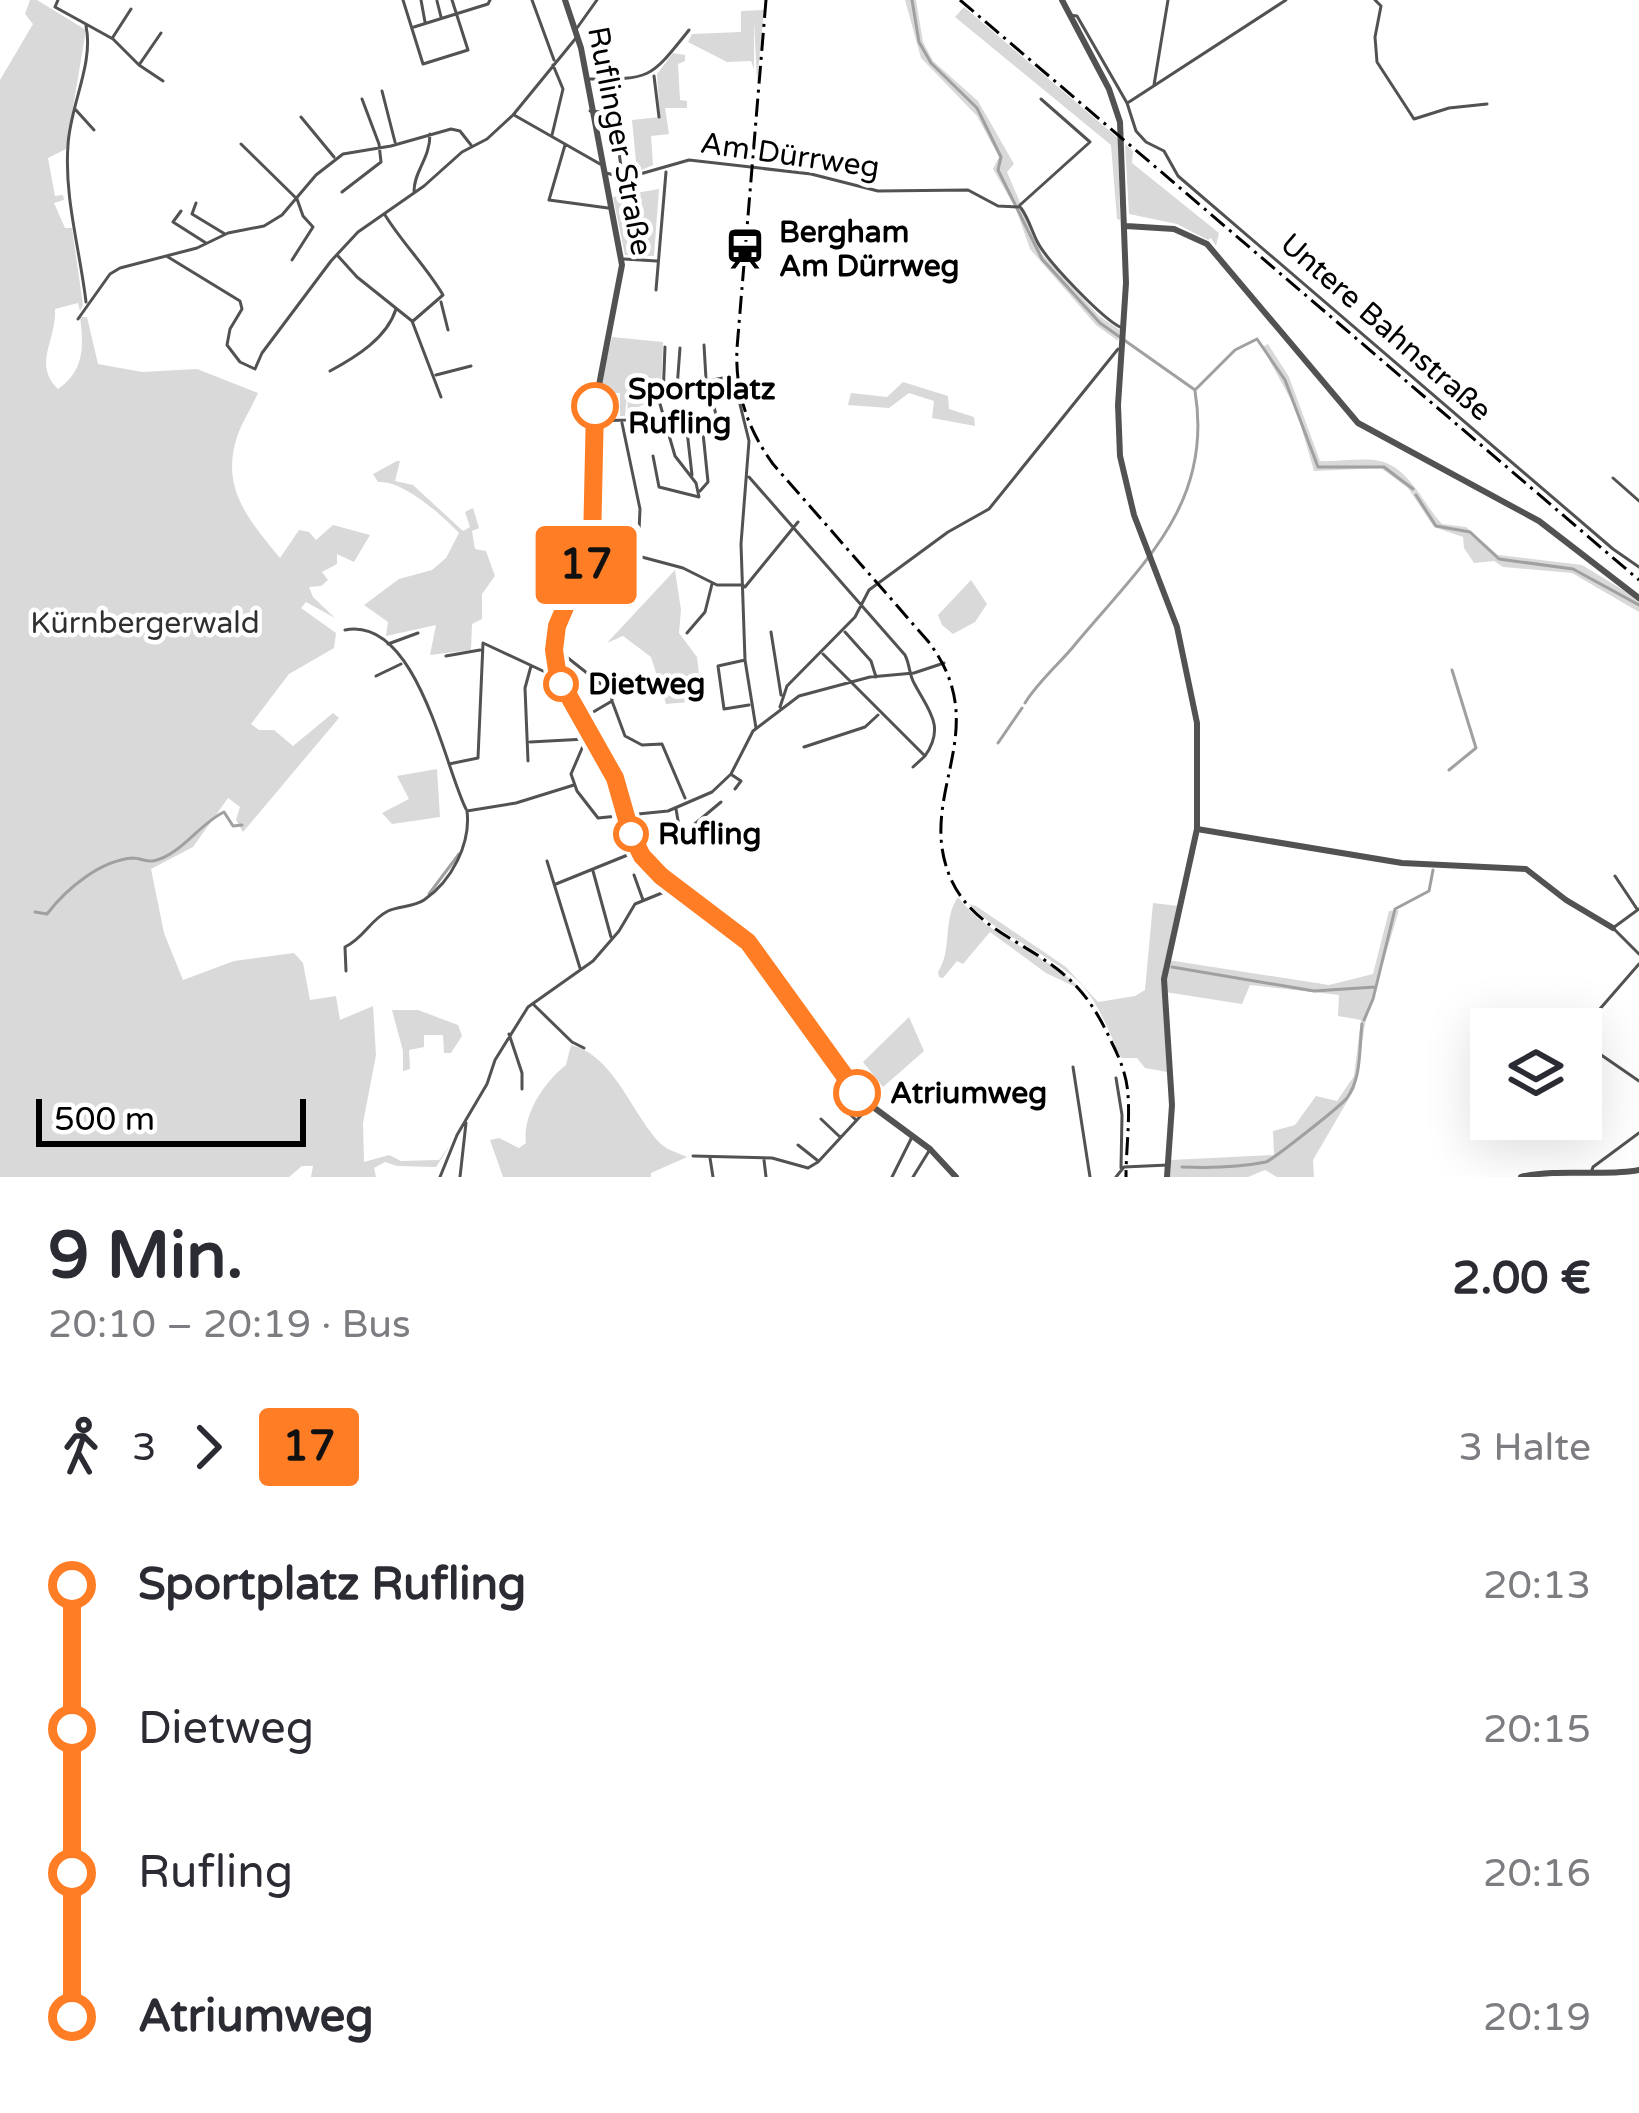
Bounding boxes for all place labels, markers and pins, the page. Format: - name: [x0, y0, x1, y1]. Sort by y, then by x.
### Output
- place label: Bergham Am Dürrweg: [779, 214, 960, 285]
- station icon: Bergham Am Dürrweg: [722, 226, 768, 272]
- place label: Sportplatz Rufling: [628, 371, 776, 442]
- marker: Sportplatz Rufling: [573, 384, 617, 428]
- place label: Dietweg: [588, 666, 705, 703]
- marker: Dietweg: [545, 668, 577, 700]
- place label: Rufling: [658, 816, 761, 853]
- marker: Rufling: [615, 818, 647, 850]
- marker: Atriumweg: [835, 1071, 879, 1115]
- place label: Atriumweg: [890, 1075, 1047, 1112]

